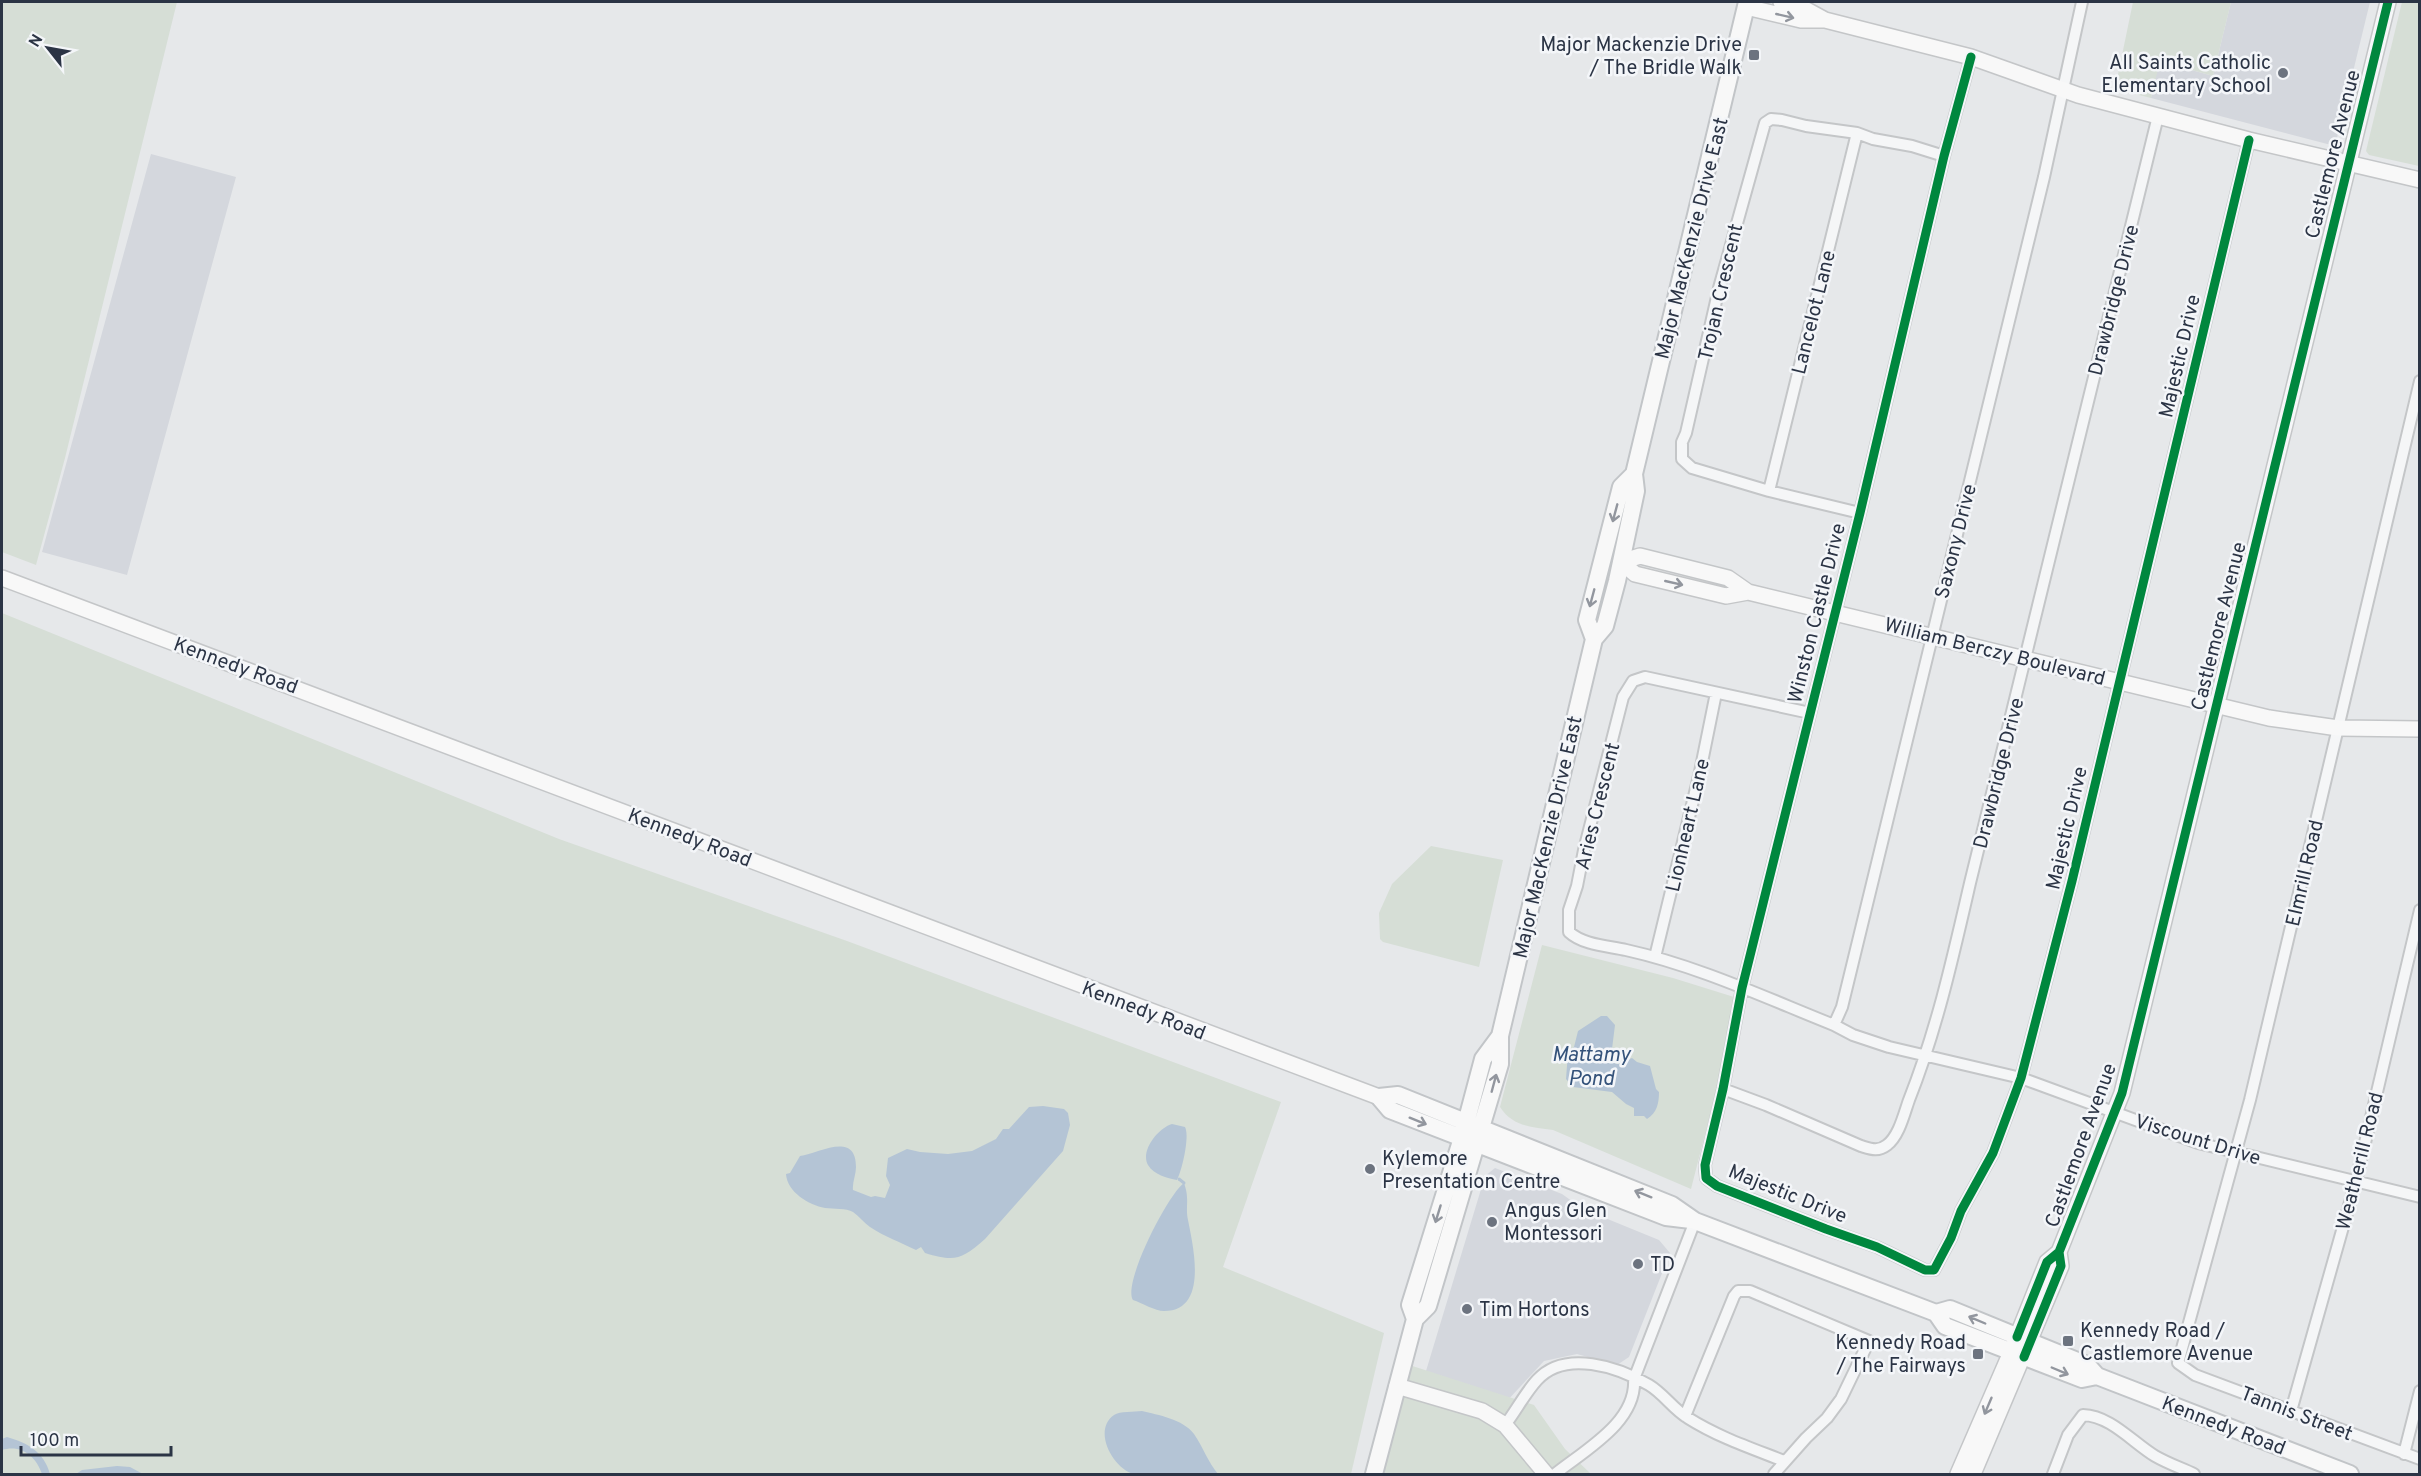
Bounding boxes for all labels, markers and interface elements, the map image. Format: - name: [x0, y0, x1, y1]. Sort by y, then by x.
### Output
- one-way arrow: [1775, 11, 1794, 23]
- north arrow: [18, 18, 78, 78]
- text: N: [25, 31, 48, 51]
- place label: Major Mackenzie Drive / The Bridle Walk: [1540, 33, 1742, 82]
- marker: Major Mackenzie Drive / The Bridle Walk: [1747, 48, 1761, 62]
- place label: All Saints Catholic Elementary School: [2101, 51, 2271, 100]
- marker: All Saints Catholic Elementary School: [2276, 66, 2290, 80]
- street label: Castlemore Avenue: [2300, 67, 2367, 242]
- street label: Major MacKenzie Drive East: [1650, 115, 1736, 362]
- street label: Trojan Crescent: [1694, 221, 1750, 363]
- street label: Drawbridge Drive: [2084, 222, 2146, 379]
- street label: Lancelot Lane: [1787, 248, 1843, 377]
- street label: Majestic Drive: [2154, 292, 2208, 421]
- street label: Saxony Drive: [1930, 481, 1984, 602]
- one-way arrow: [1608, 503, 1620, 522]
- street label: Winston Castle Drive: [1783, 521, 1853, 706]
- street label: Castlemore Avenue: [2186, 539, 2253, 714]
- one-way arrow: [1664, 578, 1683, 590]
- one-way arrow: [1586, 589, 1598, 608]
- street label: William Berczy Boulevard: [1881, 613, 2108, 693]
- street label: Kennedy Road: [169, 632, 301, 701]
- street label: Drawbridge Drive: [1969, 695, 2031, 852]
- street label: Major MacKenzie Drive East: [1508, 714, 1590, 961]
- street label: Aries Crescent: [1571, 740, 1627, 873]
- street label: Lionheart Lane: [1661, 756, 1717, 895]
- street label: Majestic Drive: [2041, 764, 2095, 893]
- street label: Kennedy Road: [624, 803, 755, 874]
- street label: Elmrill Road: [2281, 818, 2331, 929]
- street label: Kennedy Road: [1078, 976, 1209, 1047]
- water label: Mattamy Pond: [1552, 1042, 1632, 1093]
- street label: Castlemore Avenue: [2040, 1060, 2124, 1231]
- one-way arrow: [1489, 1074, 1501, 1093]
- street label: Weatherill Road: [2331, 1090, 2391, 1233]
- street label: Viscount Drive: [2131, 1109, 2264, 1172]
- one-way arrow: [1408, 1116, 1427, 1127]
- place label: Kylemore Presentation Centre: [1382, 1147, 1560, 1196]
- street label: Majestic Drive: [1724, 1159, 1850, 1230]
- marker: Kylemore Presentation Centre: [1363, 1162, 1377, 1176]
- one-way arrow: [1634, 1188, 1653, 1199]
- place label: Angus Glen Montessori: [1504, 1199, 1607, 1248]
- one-way arrow: [1432, 1204, 1443, 1223]
- marker: Angus Glen Montessori: [1485, 1215, 1499, 1229]
- place label: TD: [1650, 1253, 1675, 1279]
- marker: TD: [1631, 1257, 1645, 1271]
- place label: Tim Hortons: [1479, 1298, 1590, 1324]
- marker: Tim Hortons: [1460, 1302, 1474, 1316]
- one-way arrow: [1968, 1314, 1986, 1325]
- place label: Kennedy Road / Castlemore Avenue: [2080, 1319, 2253, 1368]
- place label: Kennedy Road / The Fairways: [1835, 1331, 1966, 1380]
- marker: Kennedy Road / Castlemore Avenue: [2061, 1334, 2075, 1348]
- marker: Kennedy Road / The Fairways: [1971, 1347, 1985, 1361]
- one-way arrow: [2051, 1366, 2069, 1377]
- street label: Tannis Street: [2236, 1382, 2356, 1448]
- street label: Kennedy Road: [2158, 1391, 2289, 1462]
- one-way arrow: [1982, 1396, 1993, 1414]
- scale bar: [21, 1419, 171, 1457]
- text: 100 m: [30, 1430, 79, 1453]

